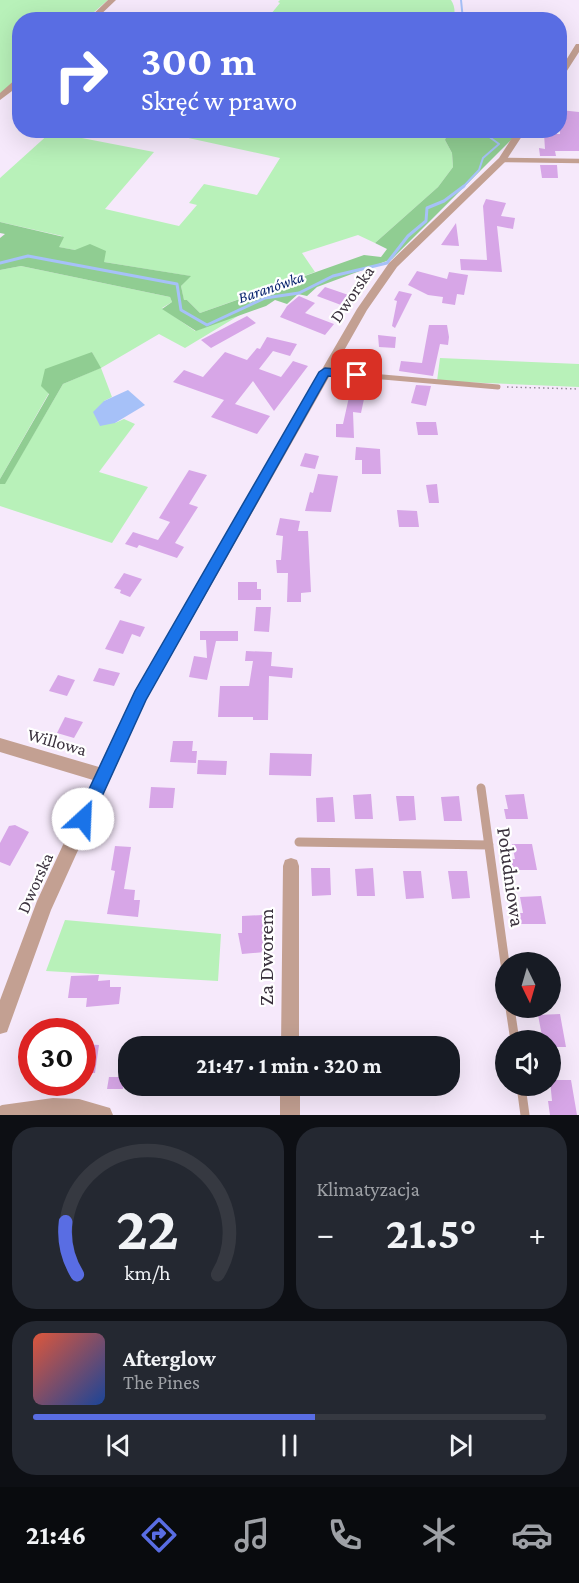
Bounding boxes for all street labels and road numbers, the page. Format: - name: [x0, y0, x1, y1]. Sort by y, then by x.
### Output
- street label: Dworska: [326, 262, 378, 326]
- street label: Willowa: [25, 724, 89, 760]
- street label: Południowa: [492, 826, 530, 929]
- street label: Dworska: [13, 850, 57, 916]
- street label: Za Dworem: [254, 908, 278, 1006]

